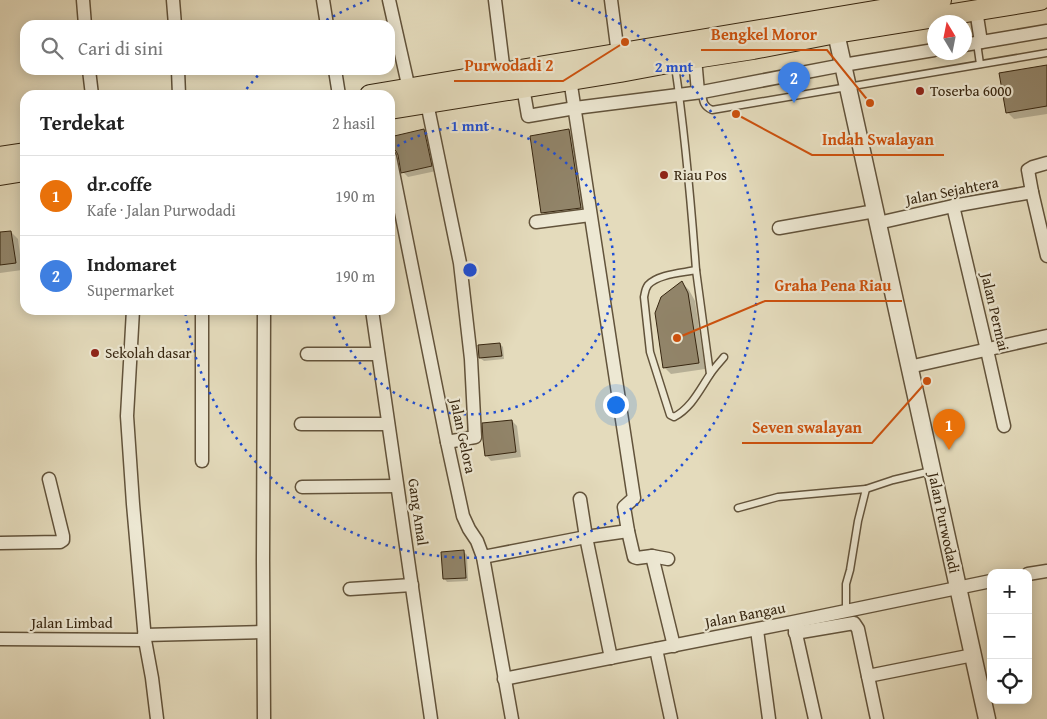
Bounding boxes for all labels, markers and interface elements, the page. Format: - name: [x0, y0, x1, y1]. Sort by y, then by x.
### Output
- north arrow: [927, 15, 972, 60]
- callout: Bengkel Moror: [701, 19, 827, 50]
- search box: [20, 20, 395, 75]
- text: Bengkel Moror: [711, 22, 818, 46]
- icon: search: [38, 34, 66, 62]
- text: Cari di sini: [78, 34, 163, 62]
- callout: Purwodadi 2: [454, 50, 563, 81]
- text: Purwodadi 2: [465, 53, 553, 77]
- text: 2 mnt: [655, 56, 694, 77]
- pin: 2: [778, 62, 810, 103]
- place label: Toserba 6000: [930, 80, 1012, 101]
- marker: Toserba 6000: [914, 85, 926, 97]
- text: Terdekat: [40, 107, 124, 138]
- text: 2 hasil: [332, 111, 375, 135]
- text: 1 mnt: [451, 115, 490, 136]
- callout: Indah Swalayan: [812, 124, 944, 155]
- text: Indah Swalayan: [822, 127, 934, 151]
- place label: Riau Pos: [674, 164, 727, 185]
- marker: Riau Pos: [658, 169, 670, 181]
- text: dr.coffe: [87, 170, 152, 198]
- street label: Jalan Sejahtera: [902, 171, 1000, 210]
- text: 1: [52, 184, 60, 208]
- text: 190 m: [335, 184, 375, 208]
- text: Kafe · Jalan Purwodadi: [87, 198, 236, 222]
- text: Indomaret: [87, 250, 177, 278]
- centre of rings: [461, 261, 479, 279]
- text: 2: [52, 264, 60, 288]
- text: 190 m: [335, 264, 375, 288]
- street label: Jalan Permai: [976, 269, 1015, 353]
- callout: Graha Pena Riau: [765, 270, 902, 301]
- text: Graha Pena Riau: [775, 273, 892, 297]
- text: Supermarket: [87, 278, 174, 302]
- place label: Sekolah dasar: [105, 342, 192, 363]
- marker: Sekolah dasar: [89, 347, 101, 359]
- your location: [603, 392, 629, 418]
- street label: Jalan Gelora: [445, 395, 482, 475]
- pin: 1: [933, 409, 965, 450]
- callout: Seven swalayan: [742, 412, 872, 443]
- text: Seven swalayan: [752, 415, 863, 439]
- street label: Jalan Purwodadi: [923, 469, 965, 575]
- street label: Gang Amal: [403, 477, 434, 547]
- map controls: [987, 569, 1032, 704]
- button: +: [987, 569, 1032, 614]
- street label: Jalan Bangau: [701, 596, 788, 633]
- street label: Jalan Limbad: [29, 612, 113, 633]
- button: −: [987, 614, 1032, 659]
- button: locate: [987, 659, 1032, 704]

